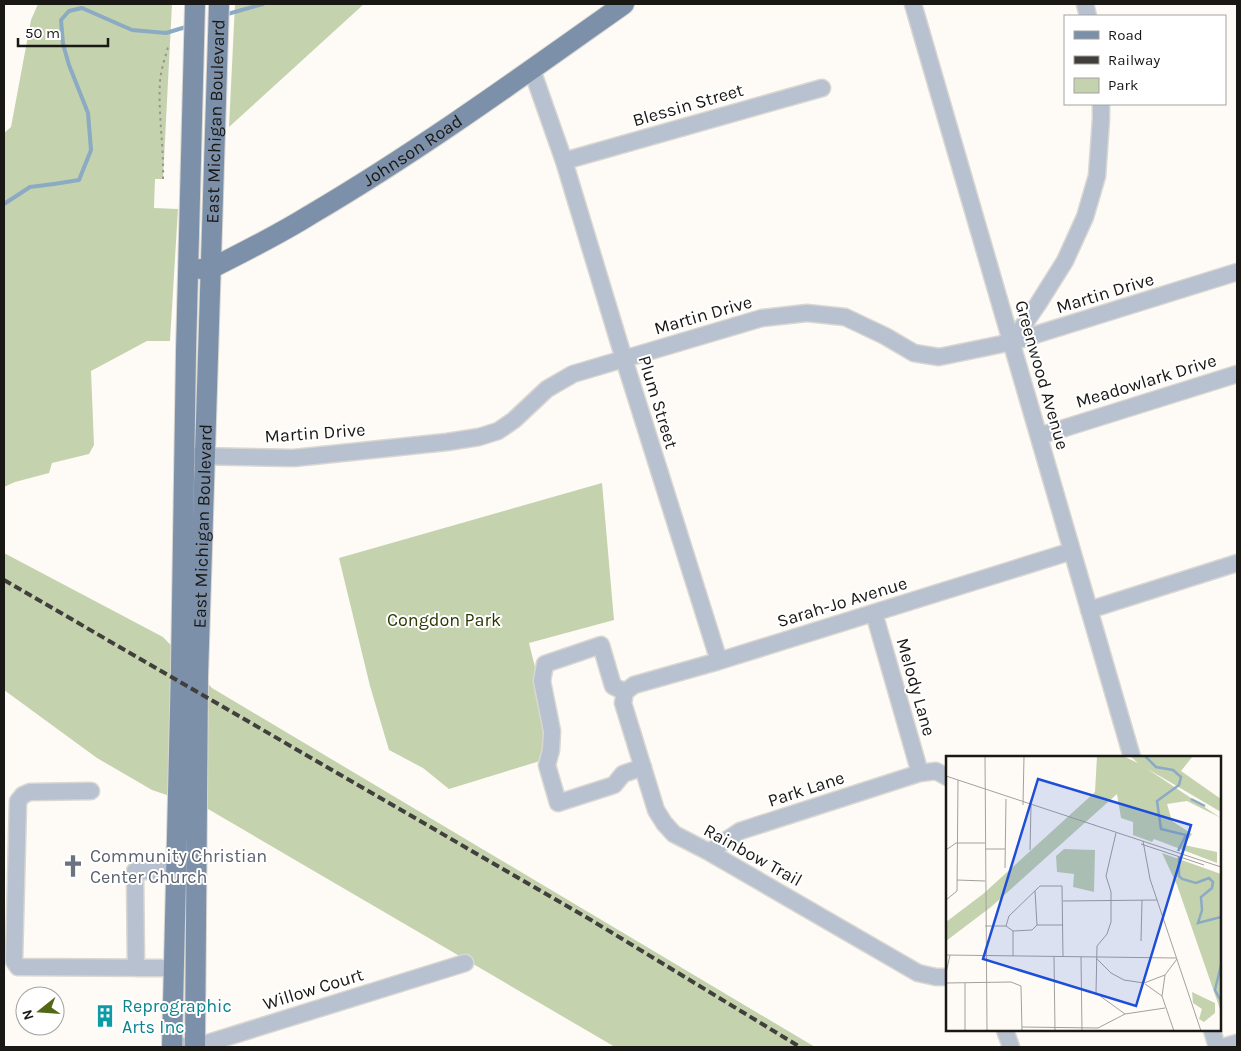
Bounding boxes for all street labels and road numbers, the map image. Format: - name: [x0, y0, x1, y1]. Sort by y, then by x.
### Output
- street label: East Michigan Boulevard: [201, 19, 230, 224]
- street label: Blessin Street: [630, 79, 746, 131]
- street label: Johnson Road: [359, 110, 467, 191]
- street label: Martin Drive: [1053, 268, 1157, 318]
- street label: Martin Drive: [651, 291, 755, 339]
- street label: Greenwood Avenue: [1010, 298, 1074, 452]
- street label: Meadowlark Drive: [1073, 349, 1219, 413]
- street label: Plum Street: [633, 353, 683, 452]
- street label: Martin Drive: [264, 419, 366, 447]
- street label: East Michigan Boulevard: [189, 424, 217, 629]
- street label: Sarah-Jo Avenue: [774, 572, 910, 632]
- street label: Melody Lane: [891, 635, 941, 739]
- street label: Park Lane: [765, 766, 847, 812]
- street label: Rainbow Trail: [700, 819, 806, 891]
- street label: Willow Court: [260, 963, 366, 1015]

